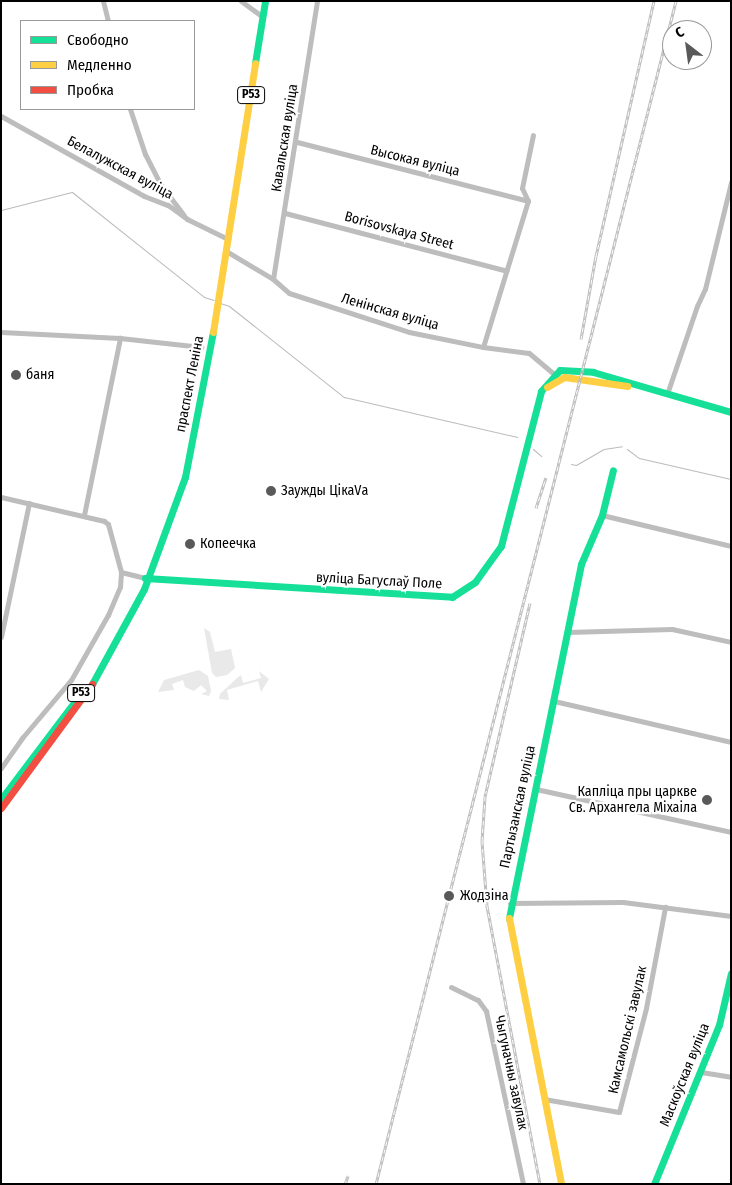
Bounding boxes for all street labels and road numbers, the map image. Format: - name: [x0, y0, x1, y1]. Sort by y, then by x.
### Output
- street label: Кавальская вуліца: [268, 83, 302, 193]
- road number: Р53: [236, 86, 266, 104]
- street label: Белалужская вуліца: [64, 133, 176, 203]
- street label: Высокая вуліца: [369, 142, 461, 180]
- street label: Borisovskaya Street: [343, 208, 455, 254]
- street label: Ленінская вуліца: [339, 290, 441, 334]
- street label: праспект Леніна: [172, 334, 208, 434]
- street label: вуліца Багуслаў Поле: [316, 569, 442, 593]
- road number: Р53: [66, 684, 96, 702]
- street label: Партызанская вуліца: [497, 744, 539, 870]
- street label: Камсамольскі завулак: [605, 964, 651, 1096]
- street label: Чыгуначны завулак: [491, 1014, 531, 1132]
- street label: Маскоўская вуліца: [657, 1021, 713, 1129]

